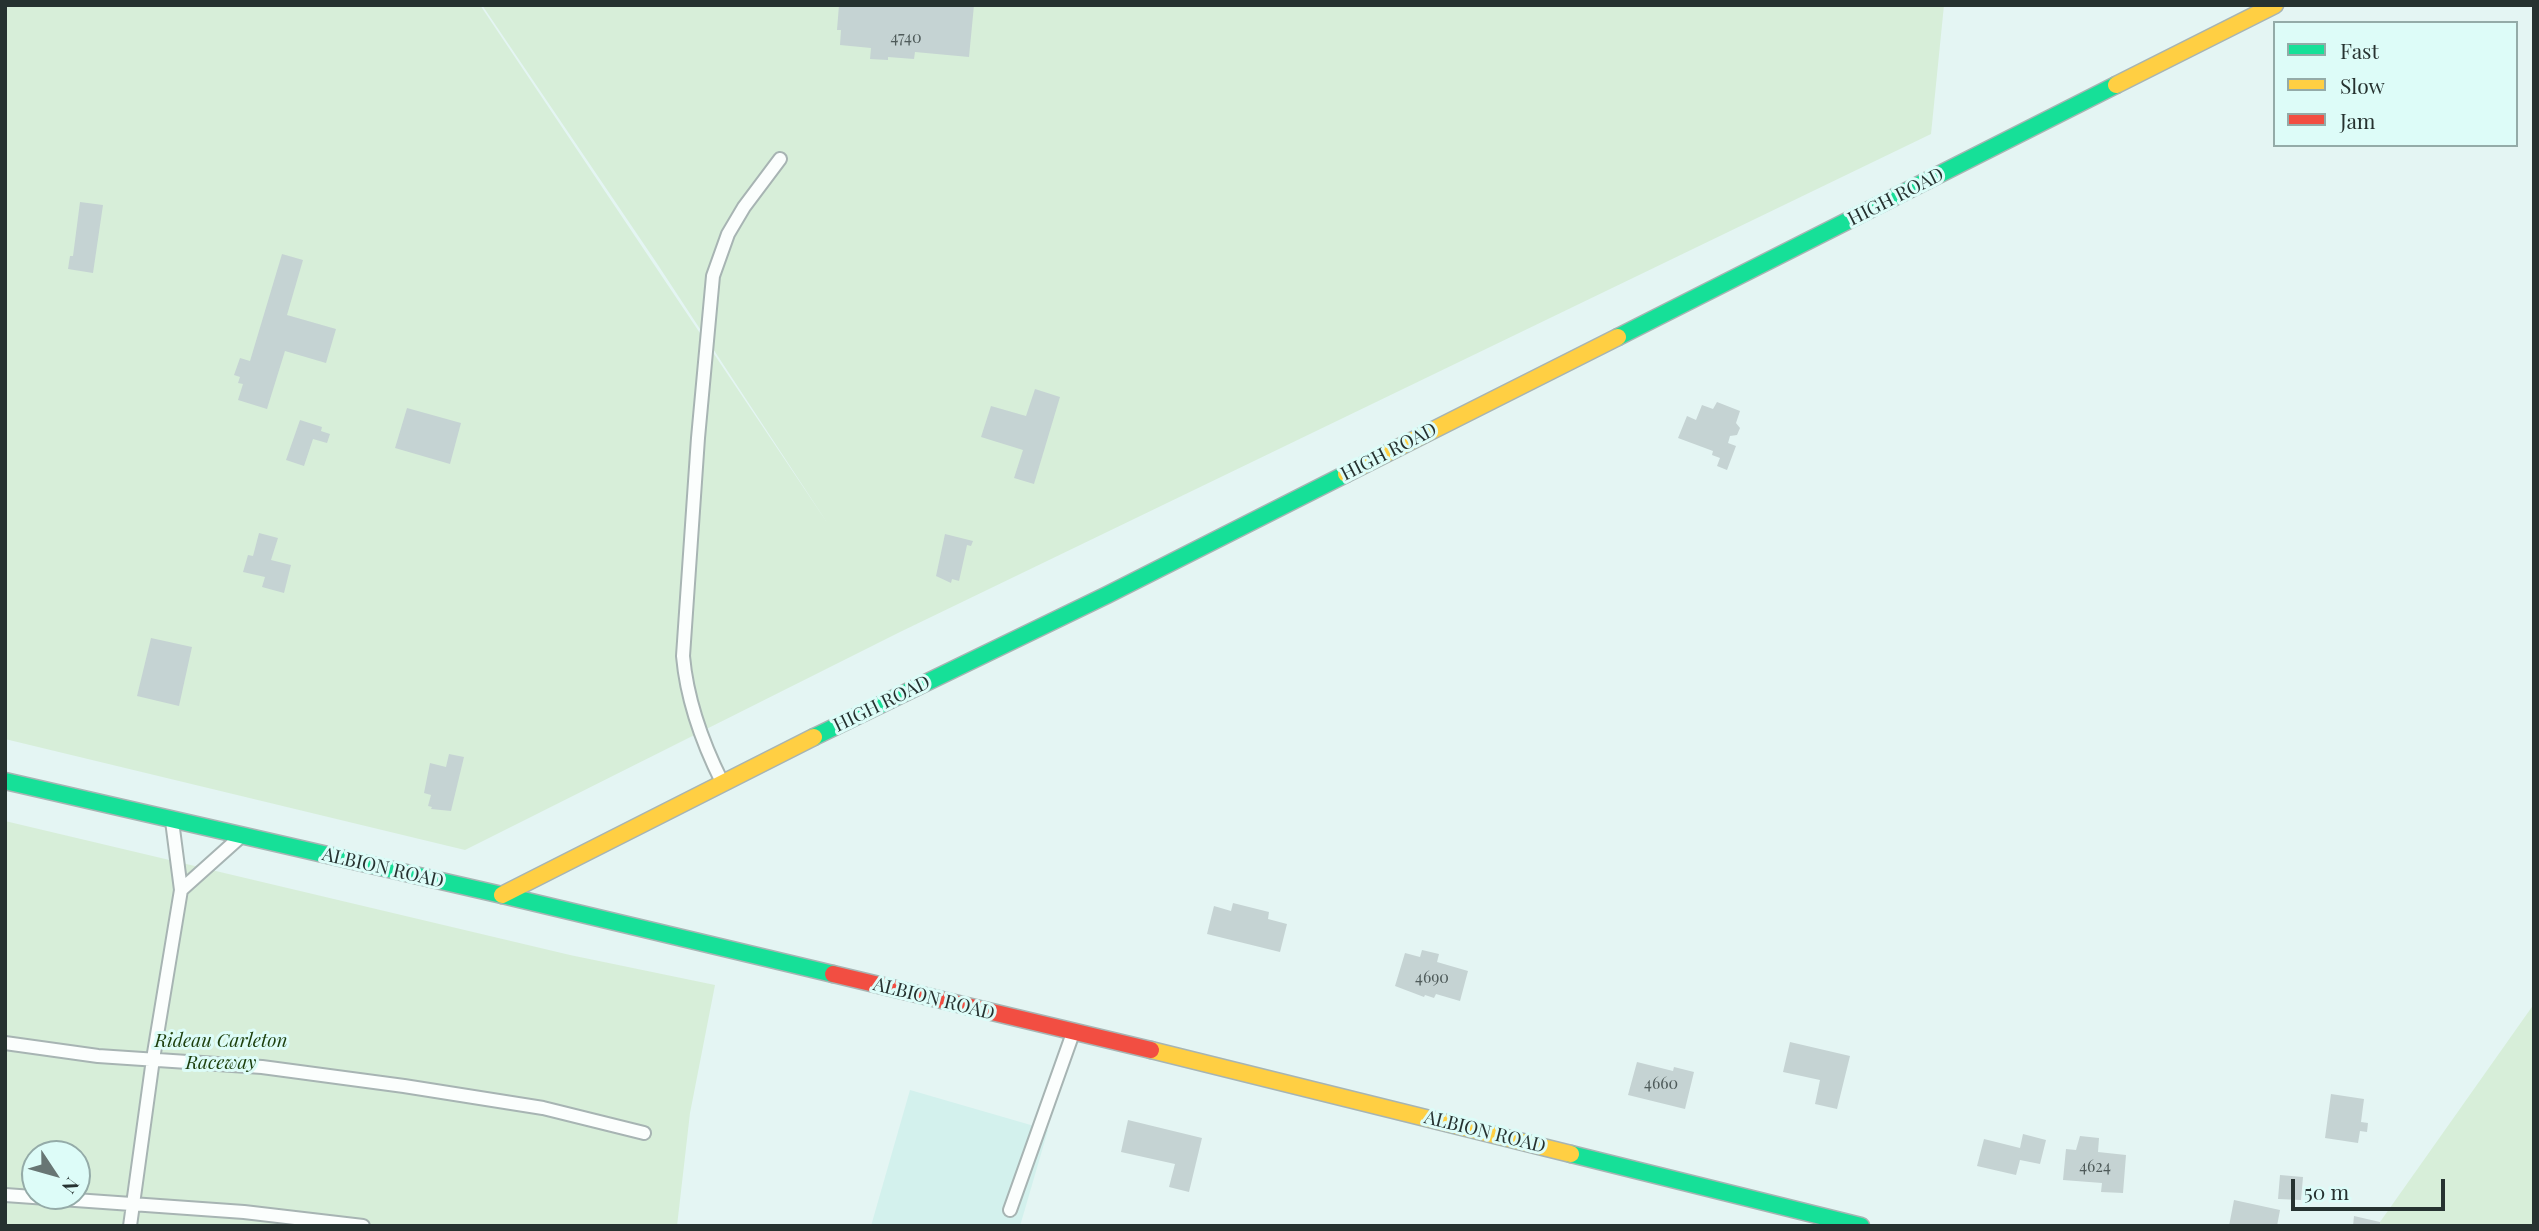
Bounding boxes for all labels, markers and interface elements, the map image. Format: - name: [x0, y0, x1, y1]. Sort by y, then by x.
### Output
- legend: [2273, 21, 2518, 147]
- house number: 4740: [890, 28, 922, 48]
- text: Fast: [2340, 36, 2379, 64]
- text: Slow: [2340, 71, 2385, 99]
- text: Jam: [2340, 106, 2376, 134]
- street label: HIGH ROAD: [1844, 163, 1948, 231]
- street label: HIGH ROAD: [1337, 418, 1441, 486]
- street label: HIGH ROAD: [830, 671, 934, 737]
- street label: ALBION ROAD: [320, 843, 446, 893]
- house number: 4690: [1415, 968, 1449, 988]
- street label: ALBION ROAD: [871, 973, 997, 1025]
- park label: Rideau Carleton Raceway: [154, 1030, 288, 1074]
- house number: 4660: [1644, 1074, 1678, 1094]
- street label: ALBION ROAD: [1422, 1106, 1548, 1158]
- north arrow: [21, 1140, 91, 1210]
- house number: 4624: [2079, 1157, 2111, 1177]
- scale bar: [2294, 1164, 2448, 1208]
- text: N: [57, 1173, 86, 1199]
- text: 50 m: [2304, 1177, 2349, 1205]

